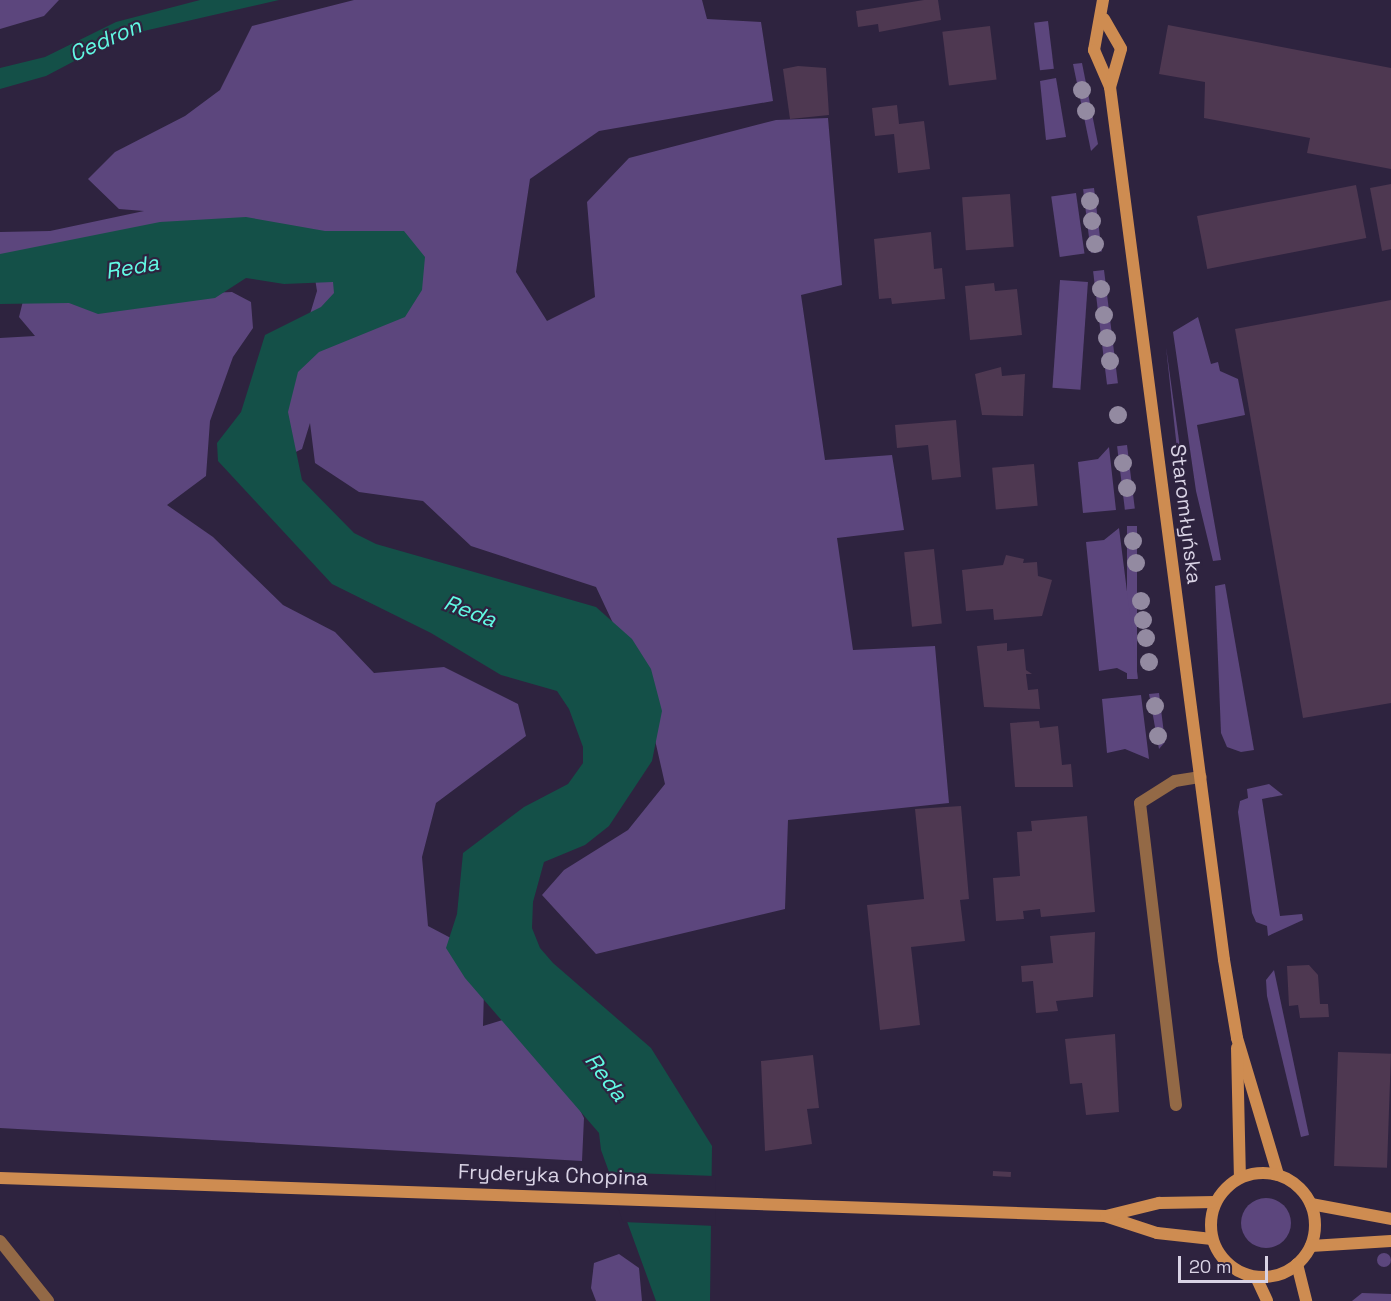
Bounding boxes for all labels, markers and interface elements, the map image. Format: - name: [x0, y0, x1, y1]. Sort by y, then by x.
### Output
- water label: Cedron: [65, 12, 145, 68]
- water label: Reda: [103, 249, 161, 285]
- street label: Staromłyńska: [1165, 443, 1207, 585]
- water label: Reda: [440, 589, 500, 633]
- water label: Reda: [579, 1048, 633, 1106]
- street label: Fryderyka Chopina: [457, 1159, 649, 1191]
- scale bar: [1181, 1244, 1271, 1282]
- text: 20 m: [1189, 1255, 1232, 1278]

